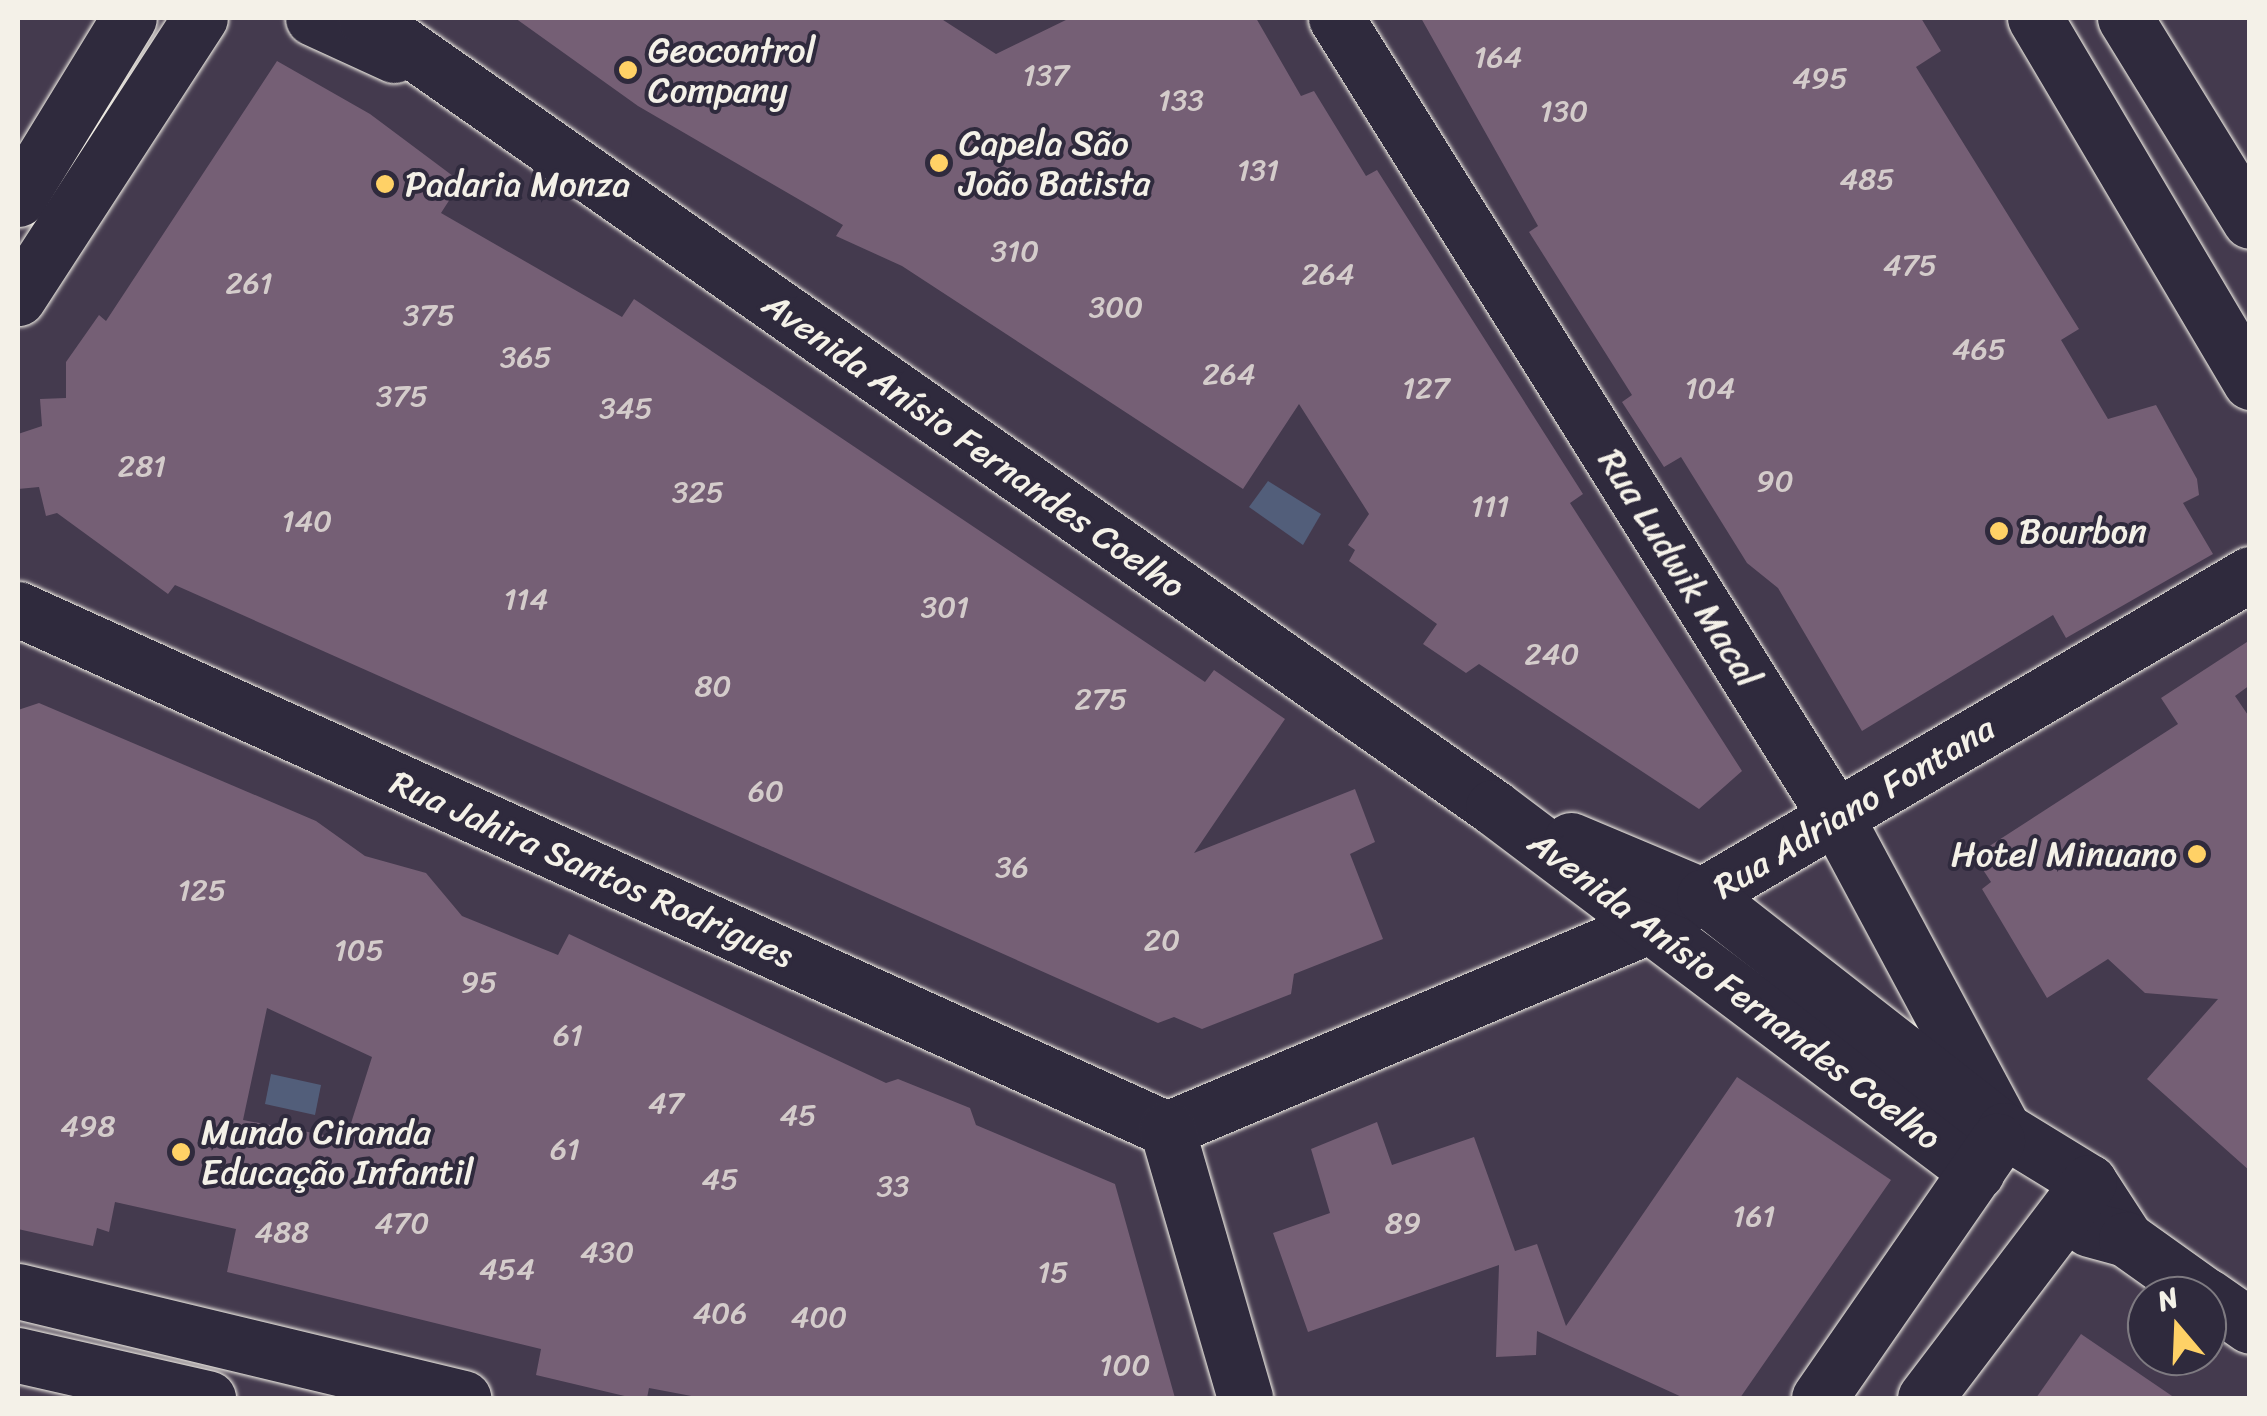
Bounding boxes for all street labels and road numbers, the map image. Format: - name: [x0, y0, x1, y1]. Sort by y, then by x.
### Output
- street label: Avenida Anísio Fernandes Coelho: [755, 283, 1193, 607]
- street label: Rua Ludwik Macal: [1590, 441, 1770, 695]
- street label: Rua Adriano Fontana: [1706, 707, 2002, 907]
- street label: Rua Jahira Santos Rodrigues: [384, 761, 800, 977]
- street label: Avenida Anísio Fernandes Coelho: [1520, 821, 1950, 1159]

